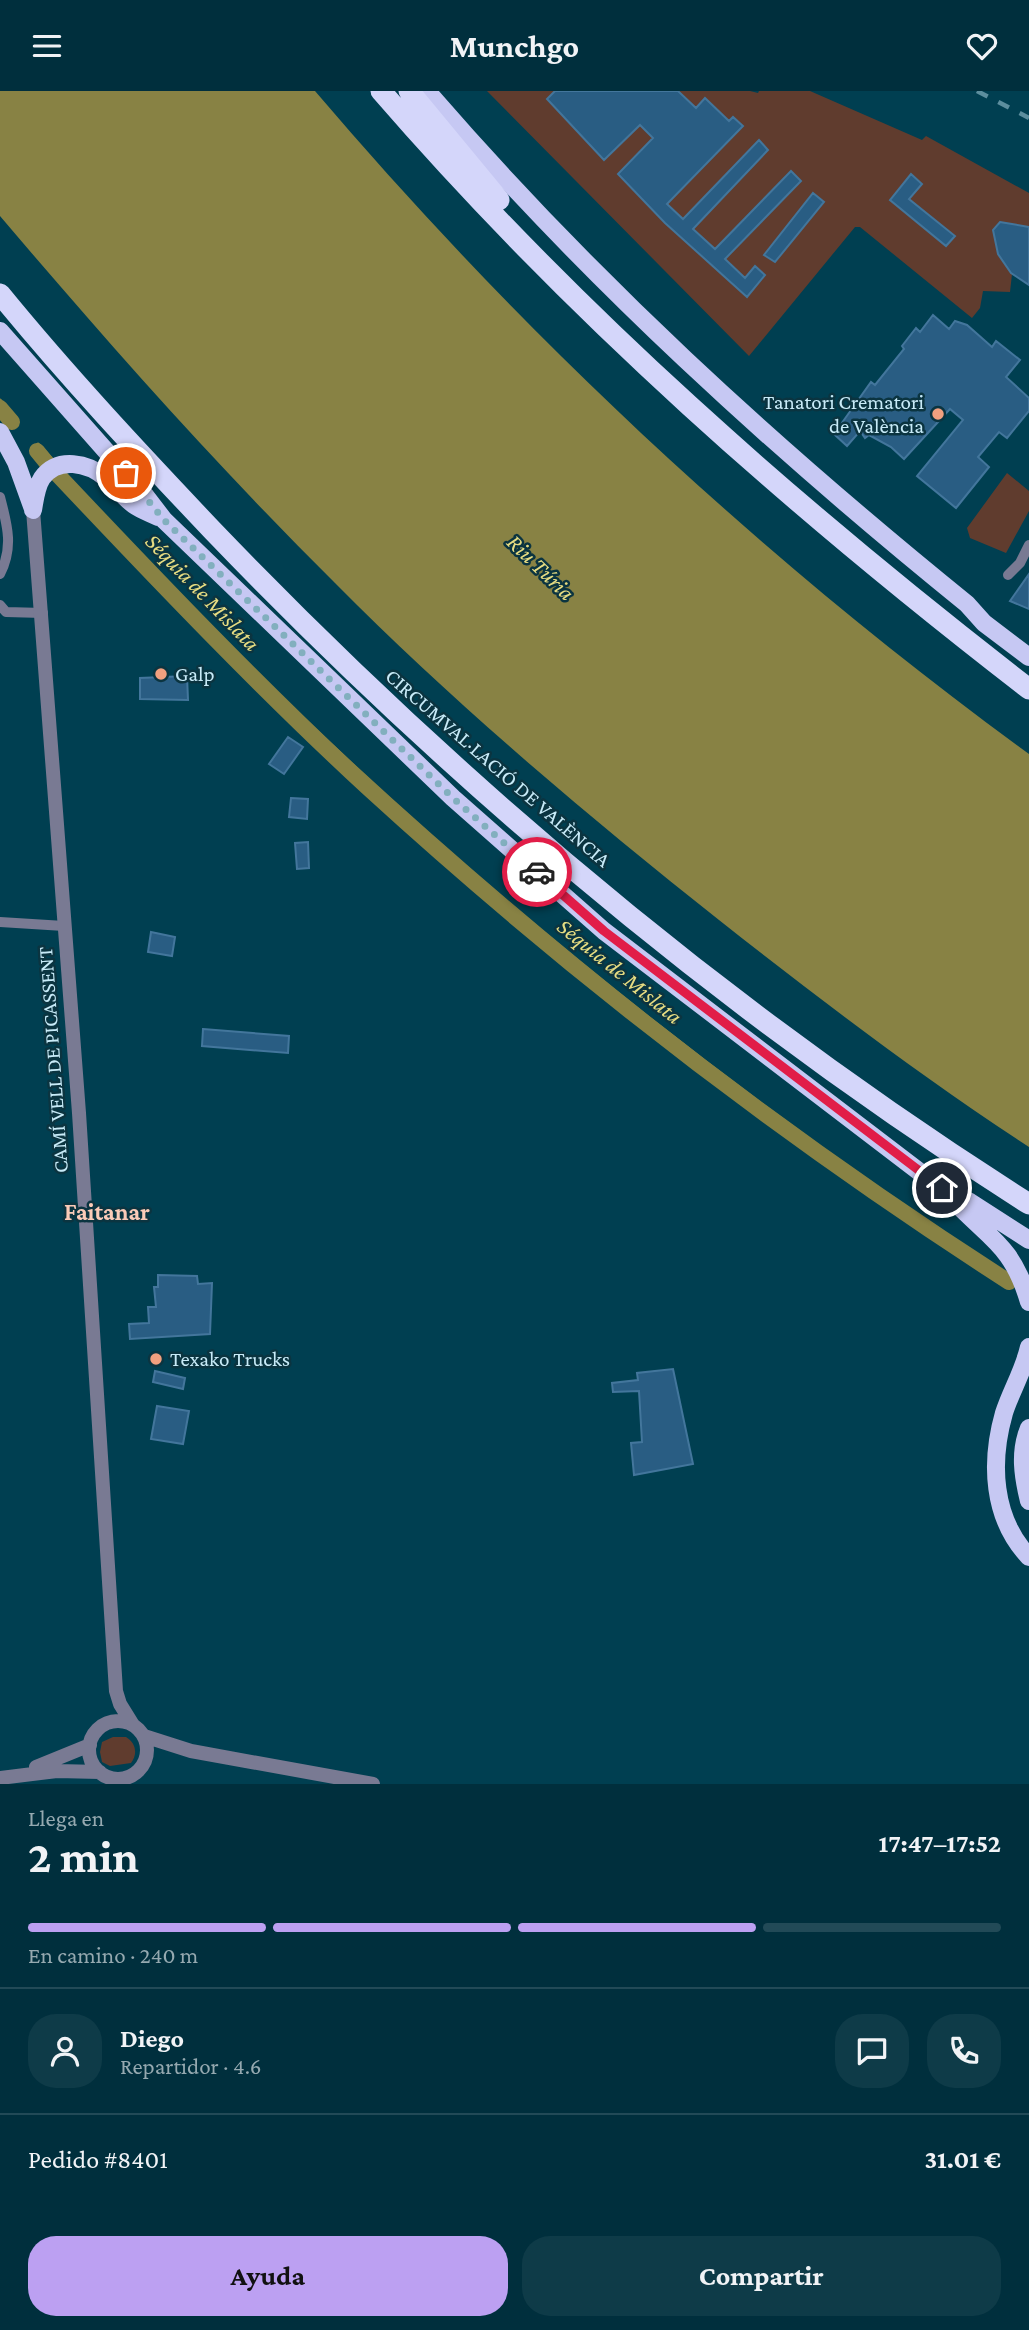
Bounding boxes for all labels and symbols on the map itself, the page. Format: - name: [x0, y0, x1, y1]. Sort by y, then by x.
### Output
- place label: Tanatori Crematori de València: [763, 390, 925, 438]
- marker: Tanatori Crematori de València: [930, 406, 946, 422]
- pin: [96, 443, 156, 503]
- water label: Séquia de Mislata: [141, 528, 266, 656]
- water label: Riu Túria: [502, 529, 580, 605]
- place label: Galp: [175, 662, 215, 686]
- street label: CIRCUMVAL·LACIÓ DE VALÈNCIA: [381, 664, 615, 872]
- marker: Galp: [153, 666, 169, 682]
- courier: [502, 837, 572, 907]
- water label: Séquia de Mislata: [552, 913, 688, 1029]
- street label: CAMÍ VELL DE PICASSENT: [33, 946, 73, 1174]
- pin: [912, 1158, 972, 1218]
- district label: Faitanar: [64, 1198, 150, 1225]
- place label: Texako Trucks: [170, 1347, 290, 1371]
- marker: Texako Trucks: [148, 1351, 164, 1367]

